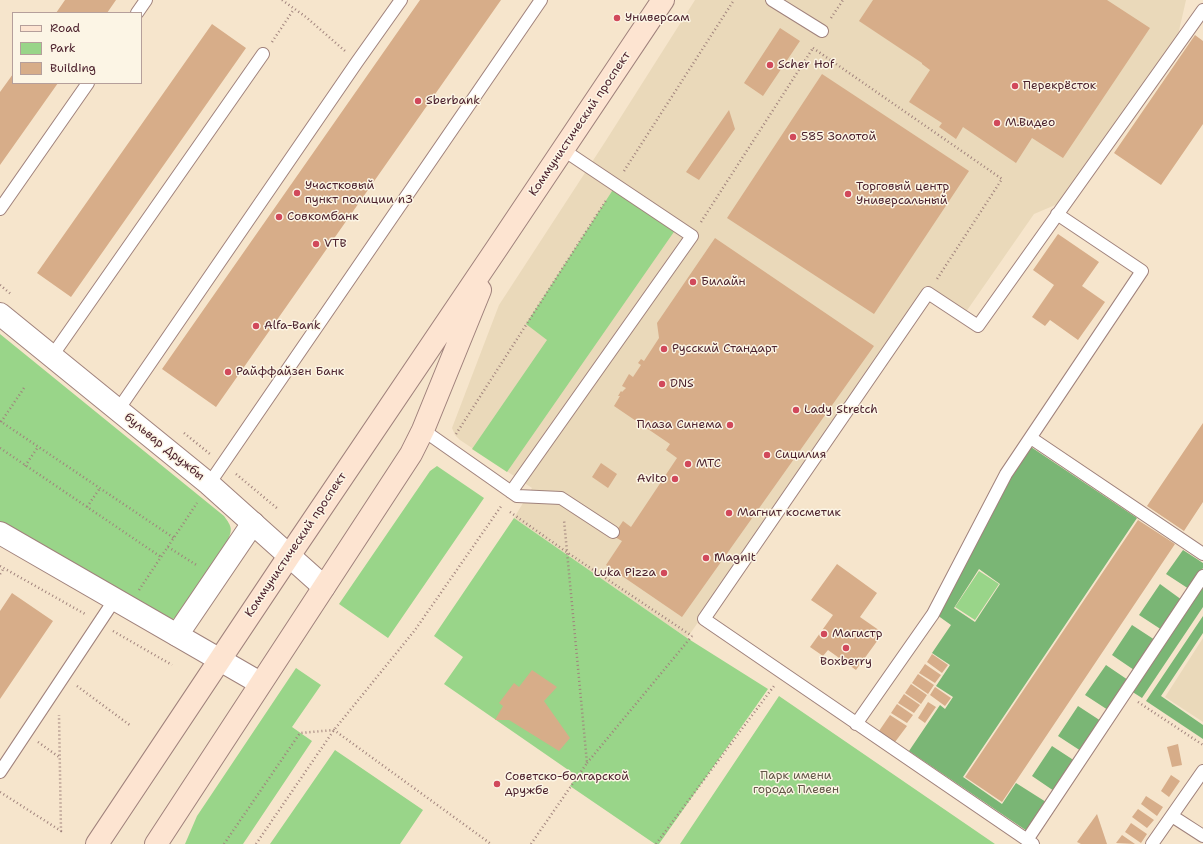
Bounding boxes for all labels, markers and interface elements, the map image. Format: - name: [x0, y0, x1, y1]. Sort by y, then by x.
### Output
- place label: Универсам: [625, 11, 690, 25]
- legend: [12, 12, 142, 84]
- marker: Универсам: [612, 13, 622, 23]
- text: Road: [50, 20, 80, 36]
- text: Park: [50, 40, 76, 56]
- street label: Коммунистический проспект: [526, 49, 634, 199]
- place label: Scher Hof: [778, 58, 834, 72]
- text: Building: [50, 60, 96, 76]
- marker: Scher Hof: [765, 60, 775, 70]
- place label: Перекрёсток: [1023, 79, 1096, 93]
- marker: Перекрёсток: [1010, 81, 1020, 91]
- place label: Sberbank: [426, 94, 480, 108]
- marker: Sberbank: [413, 96, 423, 106]
- place label: М.Видео: [1005, 116, 1055, 130]
- marker: М.Видео: [992, 118, 1002, 128]
- place label: 585 Золотой: [801, 130, 876, 144]
- marker: 585 Золотой: [788, 132, 798, 142]
- place label: Участковый пункт полиции n3: [305, 179, 413, 207]
- place label: Торговый центр Универсальный: [856, 180, 949, 208]
- marker: Участковый пункт полиции n3: [292, 188, 302, 198]
- marker: Торговый центр Универсальный: [843, 189, 853, 199]
- place label: Совкомбанк: [287, 210, 359, 224]
- marker: Совкомбанк: [274, 212, 284, 222]
- place label: VTB: [324, 237, 347, 251]
- marker: VTB: [311, 239, 321, 249]
- place label: Билайн: [701, 275, 746, 289]
- marker: Билайн: [688, 277, 698, 287]
- place label: Alfa-Bank: [264, 319, 321, 333]
- marker: Alfa-Bank: [251, 321, 261, 331]
- place label: Русский Стандарт: [672, 342, 777, 356]
- marker: Русский Стандарт: [659, 344, 669, 354]
- place label: Райффайзен Банк: [236, 365, 344, 379]
- marker: Райффайзен Банк: [223, 367, 233, 377]
- place label: DNS: [670, 377, 694, 391]
- marker: DNS: [657, 379, 667, 389]
- place label: Lady Stretch: [804, 403, 878, 417]
- marker: Lady Stretch: [791, 405, 801, 415]
- street label: бульвар Дружбы: [121, 410, 207, 484]
- place label: Плаза Синема: [637, 418, 722, 432]
- marker: Плаза Синема: [725, 420, 735, 430]
- place label: Сицилия: [775, 448, 826, 462]
- marker: Сицилия: [762, 450, 772, 460]
- place label: МТС: [696, 457, 721, 471]
- marker: МТС: [683, 459, 693, 469]
- street label: Коммунистический проспект: [242, 470, 350, 620]
- place label: Avito: [637, 472, 667, 486]
- marker: Avito: [670, 474, 680, 484]
- place label: Магнит косметик: [737, 506, 841, 520]
- marker: Магнит косметик: [724, 508, 734, 518]
- place label: Magnit: [714, 551, 756, 565]
- marker: Magnit: [701, 553, 711, 563]
- place label: Luka Pizza: [594, 566, 656, 580]
- marker: Luka Pizza: [659, 568, 669, 578]
- place label: Магистр: [832, 627, 882, 641]
- marker: Магистр: [819, 629, 829, 639]
- marker: Boxberry: [841, 643, 851, 653]
- place label: Boxberry: [820, 655, 872, 669]
- park label: Парк имени города Плевен: [753, 769, 839, 797]
- place label: Советско-болгарской дружбе: [505, 770, 629, 798]
- marker: Советско-болгарской дружбе: [492, 779, 502, 789]

